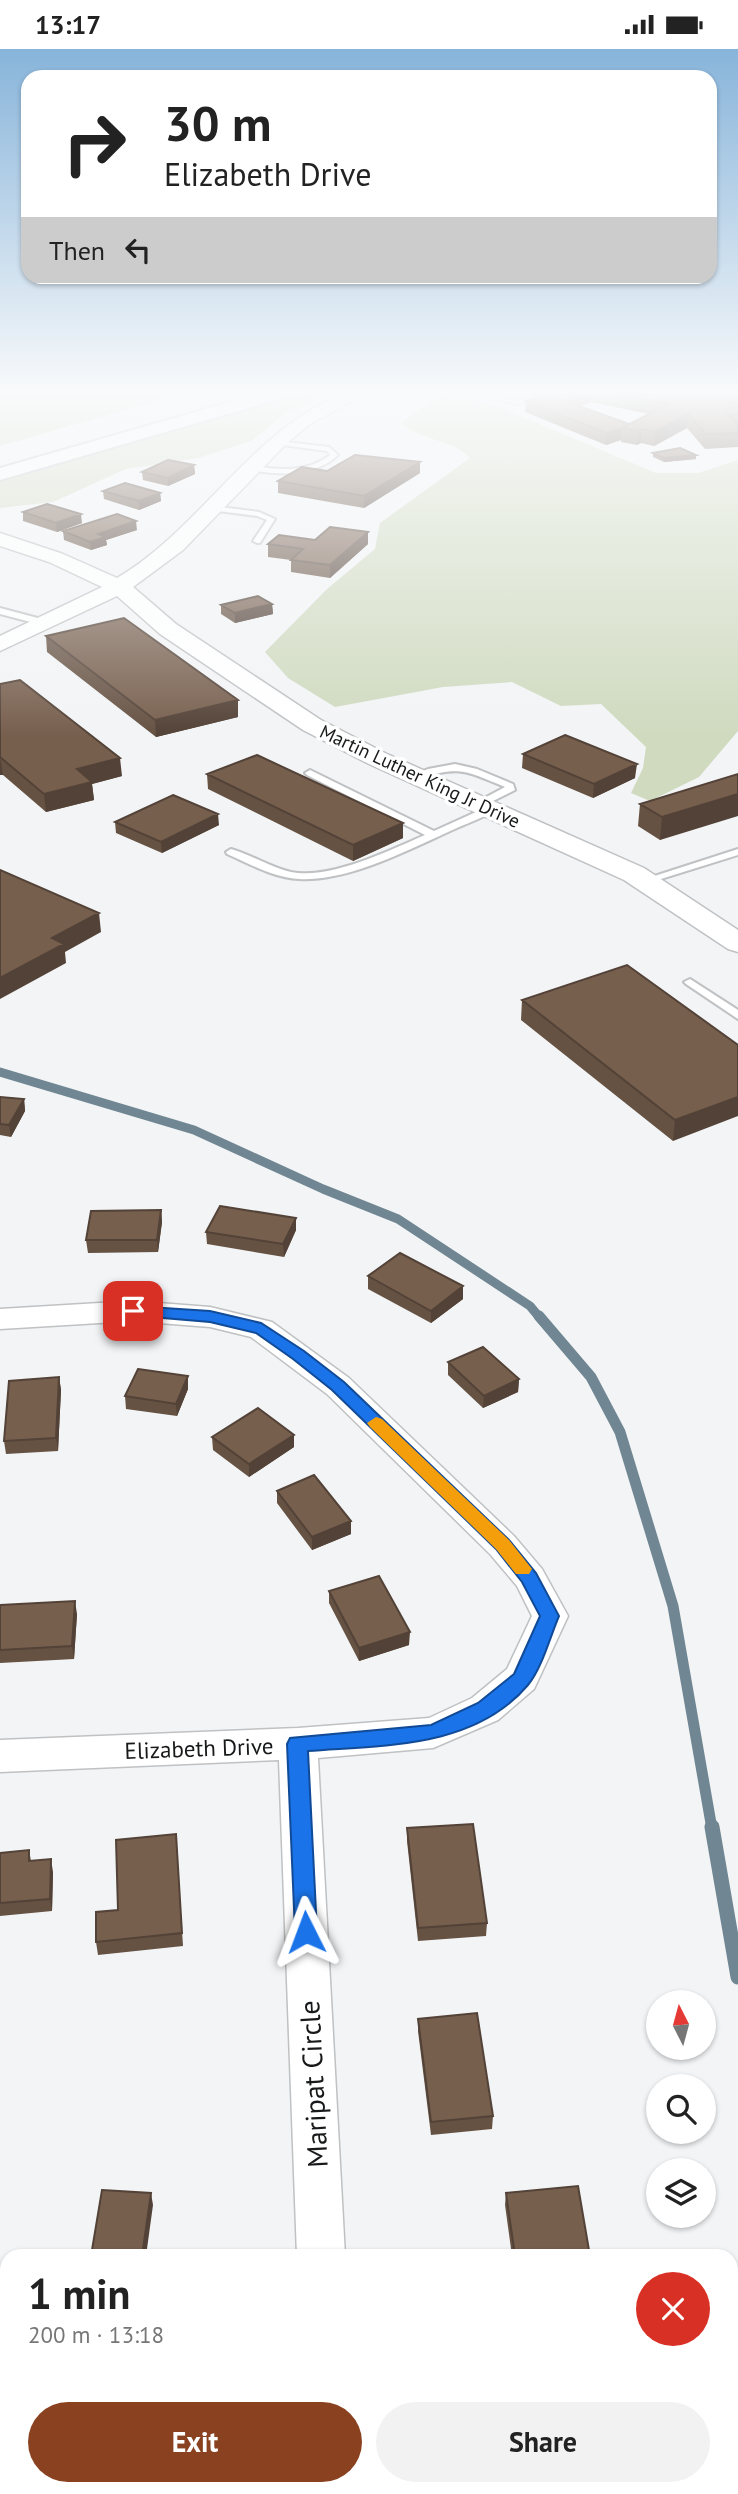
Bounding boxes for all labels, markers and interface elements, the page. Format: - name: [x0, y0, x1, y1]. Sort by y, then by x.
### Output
- text: 13:17: [35, 8, 101, 41]
- text: 30 m: [164, 91, 271, 155]
- icon: right: [49, 98, 140, 189]
- text: Elizabeth Drive: [164, 153, 371, 195]
- icon: left: [119, 231, 157, 269]
- text: Then: [49, 234, 105, 267]
- street label: Martin Luther King Jr Drive: [316, 719, 524, 833]
- pin: [103, 1281, 163, 1341]
- icon: arrive: [114, 1292, 152, 1330]
- street label: Elizabeth Drive: [124, 1731, 274, 1765]
- position arrow: [269, 1895, 343, 1969]
- north arrow: [646, 1990, 716, 2060]
- map controls: [646, 1990, 716, 2228]
- street label: Maripat Circle: [290, 2000, 336, 2168]
- button: search: [646, 2074, 716, 2144]
- button: layers: [646, 2158, 716, 2228]
- text: 1 min: [28, 2266, 130, 2321]
- button: close: [636, 2272, 710, 2346]
- text: 200 m · 13:18: [28, 2320, 164, 2349]
- button: Exit: [28, 2402, 362, 2482]
- button: Share: [376, 2402, 710, 2482]

